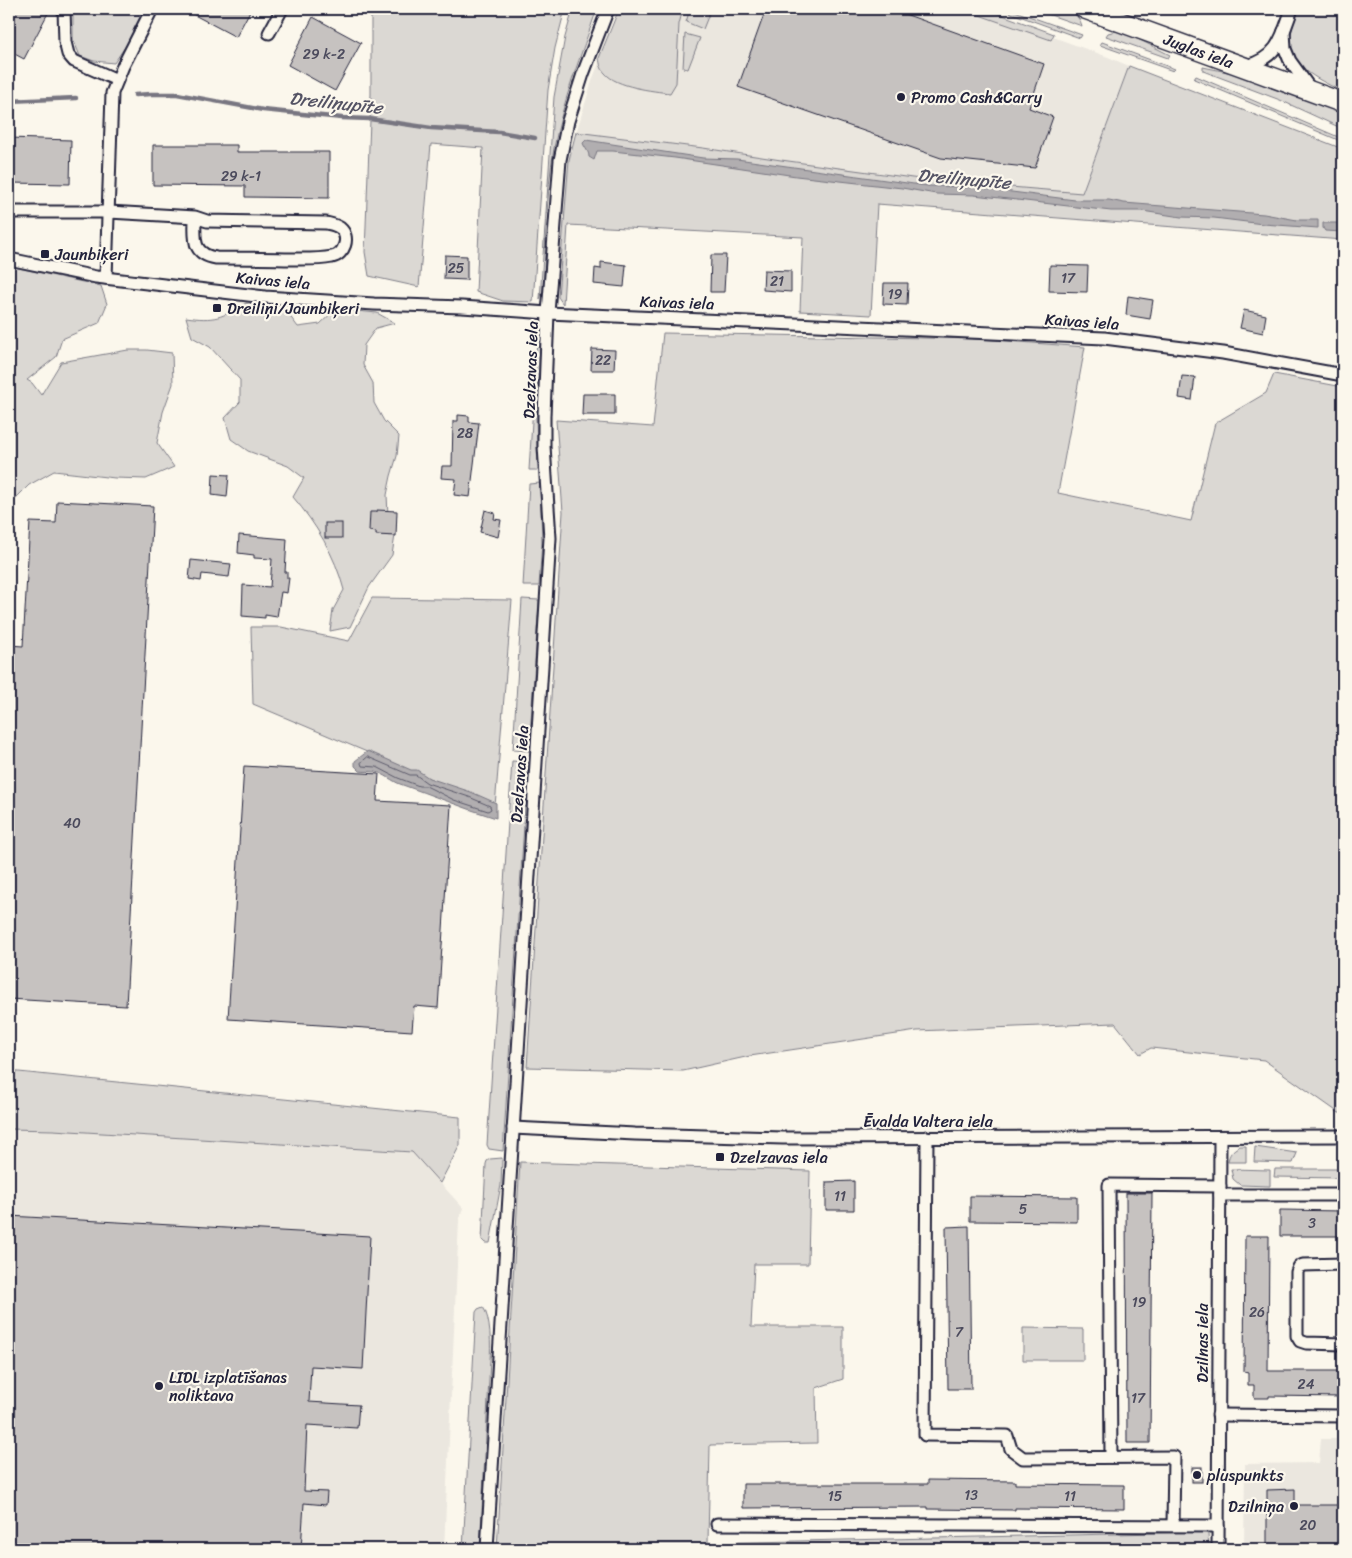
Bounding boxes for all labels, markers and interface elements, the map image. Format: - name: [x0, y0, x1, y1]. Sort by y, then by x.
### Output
- street label: Juglas iela: [1158, 24, 1239, 77]
- house number: 29 k-2: [303, 42, 345, 67]
- water label: Dreiliņupīte: [288, 82, 386, 124]
- place label: Promo Cash&Carry: [911, 83, 1043, 112]
- marker: Promo Cash&Carry: [895, 91, 907, 103]
- water label: Dreiliņupīte: [916, 159, 1014, 199]
- house number: 29 k-1: [221, 164, 261, 189]
- place label: Jaunbiķeri: [54, 240, 129, 269]
- marker: Jaunbiķeri: [39, 248, 51, 260]
- house number: 25: [448, 256, 465, 281]
- street label: Kaivas iela: [235, 263, 311, 298]
- house number: 17: [1061, 266, 1076, 291]
- house number: 21: [770, 269, 784, 294]
- house number: 19: [888, 282, 903, 307]
- street label: Kaivas iela: [639, 287, 715, 318]
- place label: Dreiliņi/Jaunbiķeri: [227, 294, 360, 323]
- marker: Dreiliņi/Jaunbiķeri: [211, 302, 223, 314]
- street label: Kaivas iela: [1044, 304, 1120, 339]
- street label: Dzelzavas iela: [514, 321, 547, 419]
- house number: 22: [595, 348, 611, 373]
- house number: 28: [457, 421, 474, 446]
- street label: Dzelzavas iela: [502, 724, 537, 824]
- house number: 40: [63, 811, 81, 836]
- street label: Ēvalda Valtera iela: [863, 1107, 994, 1136]
- place label: Dzelzavas iela: [730, 1143, 828, 1172]
- marker: Dzelzavas iela: [714, 1151, 726, 1163]
- house number: 11: [834, 1184, 846, 1209]
- house number: 5: [1019, 1197, 1028, 1222]
- house number: 3: [1308, 1211, 1316, 1236]
- house number: 19: [1132, 1290, 1147, 1315]
- house number: 26: [1249, 1300, 1265, 1325]
- street label: Dzilnas iela: [1188, 1302, 1217, 1383]
- house number: 7: [955, 1320, 964, 1345]
- place label: LIDL izplatīšanas noliktava: [169, 1363, 287, 1410]
- house number: 24: [1298, 1372, 1315, 1397]
- marker: LIDL izplatīšanas noliktava: [153, 1380, 165, 1392]
- house number: 17: [1131, 1386, 1146, 1411]
- place label: pluspunkts: [1206, 1461, 1284, 1490]
- marker: pluspunkts: [1191, 1469, 1203, 1481]
- house number: 13: [964, 1483, 978, 1508]
- house number: 15: [828, 1484, 843, 1509]
- house number: 11: [1064, 1484, 1076, 1509]
- place label: Dzilniņa: [1228, 1492, 1284, 1521]
- marker: Dzilniņa: [1288, 1500, 1300, 1512]
- house number: 20: [1300, 1513, 1317, 1538]

